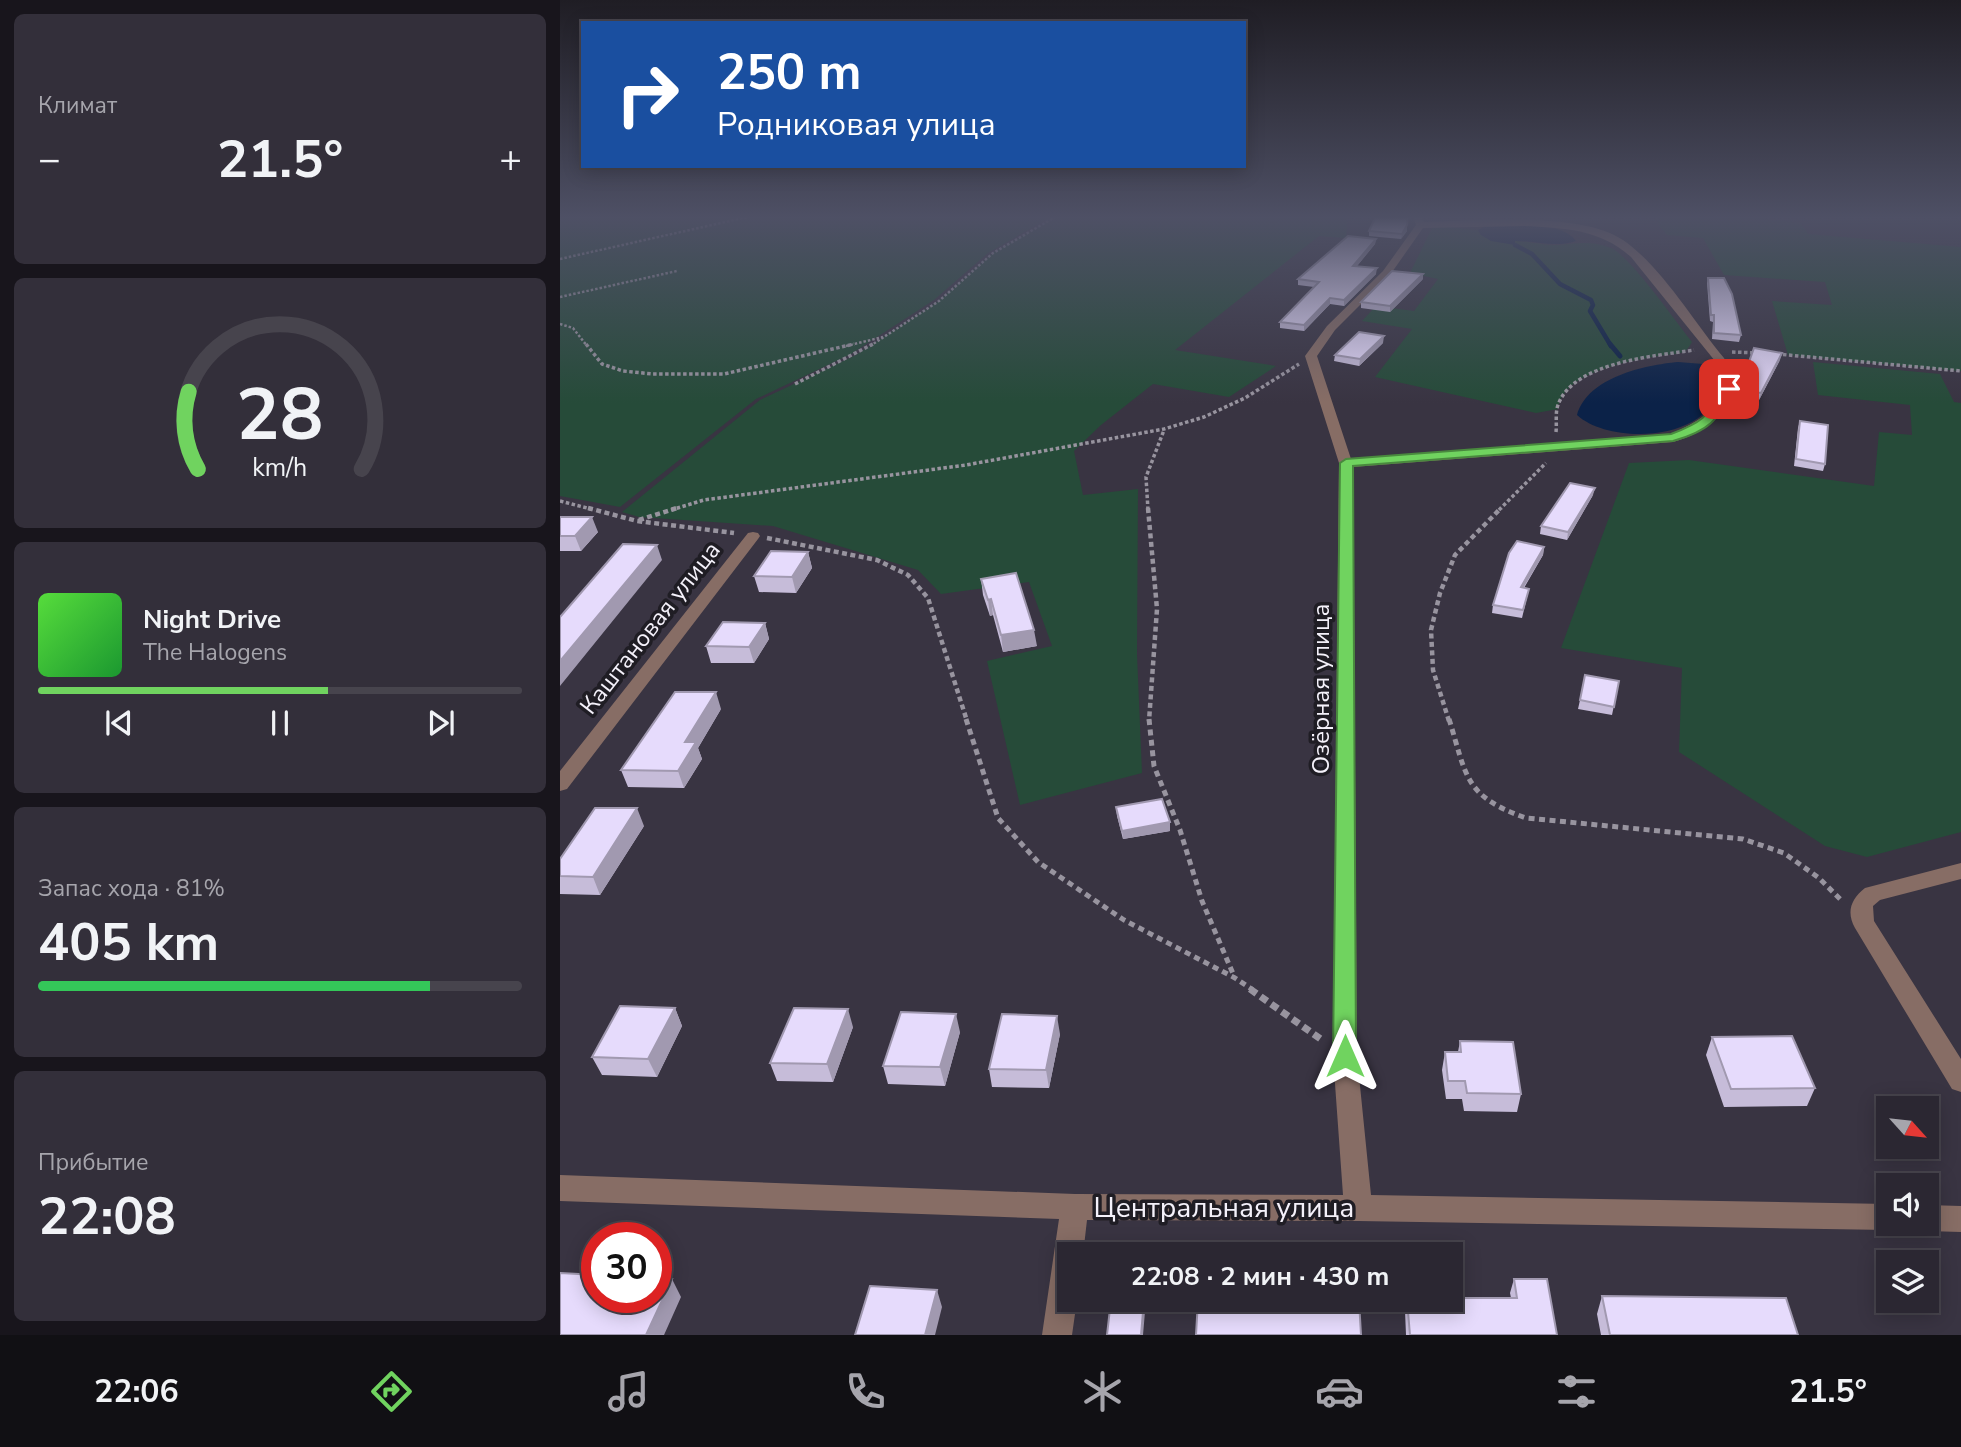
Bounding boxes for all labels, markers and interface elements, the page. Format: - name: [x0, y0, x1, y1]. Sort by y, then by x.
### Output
- text: 250 m: [717, 39, 861, 106]
- icon: right: [602, 49, 693, 140]
- text: Климат: [38, 90, 117, 121]
- text: Родниковая улица: [717, 103, 996, 146]
- text: 21.5°: [217, 124, 343, 195]
- text: −: [38, 134, 61, 185]
- text: +: [499, 134, 522, 185]
- pin: [1699, 359, 1759, 419]
- text: 28: [236, 366, 324, 466]
- icon: arrive: [1710, 370, 1748, 408]
- text: km/h: [252, 451, 308, 485]
- street label: Каштановая улица: [572, 535, 728, 721]
- text: Night Drive: [143, 602, 281, 637]
- street label: Озёрная улица: [1305, 604, 1337, 774]
- text: The Halogens: [143, 637, 287, 668]
- icon: previous: [100, 704, 138, 742]
- icon: pause: [261, 704, 299, 742]
- icon: next: [422, 704, 460, 742]
- text: Запас хода · 81%: [38, 873, 225, 904]
- text: 405 km: [38, 907, 219, 978]
- position arrow: [1308, 1019, 1382, 1093]
- north arrow: [1876, 1096, 1939, 1158]
- map controls: [1876, 1096, 1939, 1313]
- text: Прибытие: [38, 1147, 148, 1178]
- button: sound: [1876, 1173, 1939, 1236]
- text: 22:08: [38, 1181, 176, 1252]
- street label: Центральная улица: [1094, 1189, 1354, 1227]
- speed limit sign: 30: [581, 1222, 672, 1313]
- button: layers: [1876, 1250, 1939, 1313]
- text: 22:08 · 2 мин · 430 m: [1131, 1259, 1389, 1294]
- icon: directions: [367, 1367, 416, 1416]
- icon: music: [604, 1367, 653, 1416]
- icon: phone: [841, 1367, 890, 1416]
- icon: climate: [1078, 1367, 1127, 1416]
- icon: car: [1315, 1367, 1364, 1416]
- icon: filters: [1552, 1367, 1601, 1416]
- text: 22:06: [94, 1370, 179, 1413]
- text: 21.5°: [1789, 1370, 1867, 1413]

